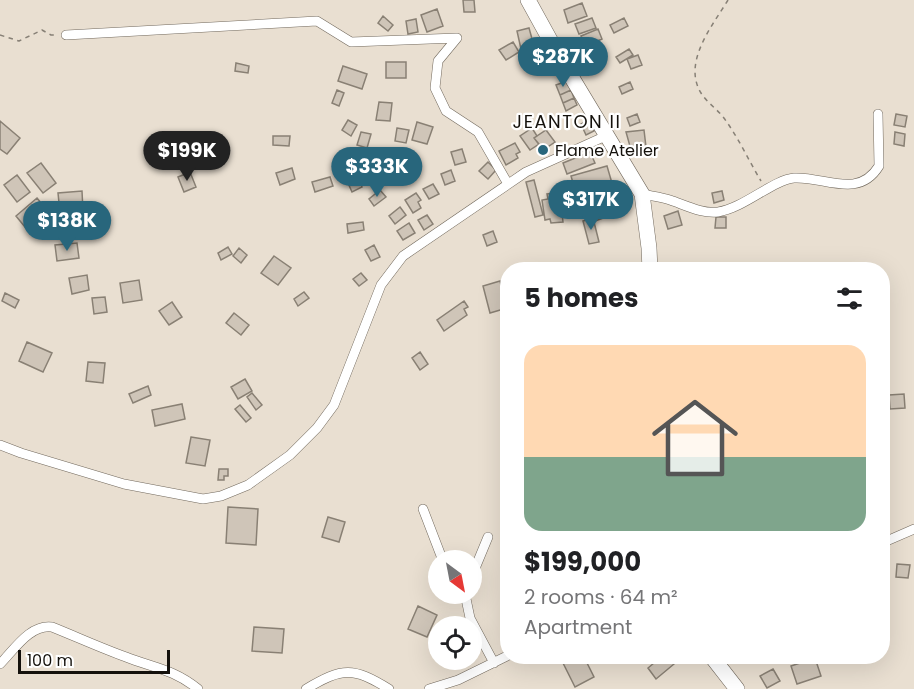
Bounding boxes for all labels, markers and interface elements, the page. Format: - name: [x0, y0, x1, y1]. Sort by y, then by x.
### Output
- pin: $287K: [521, 37, 605, 88]
- text: $287K: [532, 42, 594, 70]
- district label: JEANTON II: [513, 109, 621, 134]
- pin: $199K: [145, 131, 229, 182]
- text: $199K: [157, 136, 217, 164]
- place label: Flame Atelier: [555, 139, 659, 162]
- marker: Flame Atelier: [536, 143, 550, 157]
- pin: $333K: [335, 147, 419, 198]
- text: $333K: [345, 152, 409, 180]
- pin: $317K: [549, 180, 633, 231]
- text: $317K: [562, 185, 620, 213]
- pin: $138K: [25, 201, 109, 252]
- text: $138K: [37, 206, 97, 234]
- text: 5 homes: [524, 280, 639, 316]
- icon: filters: [833, 282, 866, 315]
- icon: home: [641, 384, 749, 492]
- text: $199,000: [524, 544, 641, 580]
- north arrow: [428, 550, 482, 604]
- map controls: [428, 550, 482, 670]
- text: 2 rooms · 64 m²: [524, 583, 678, 611]
- text: Apartment: [524, 613, 632, 641]
- button: locate: [428, 616, 482, 670]
- scale bar: [18, 647, 170, 674]
- text: 100 m: [27, 649, 73, 672]

